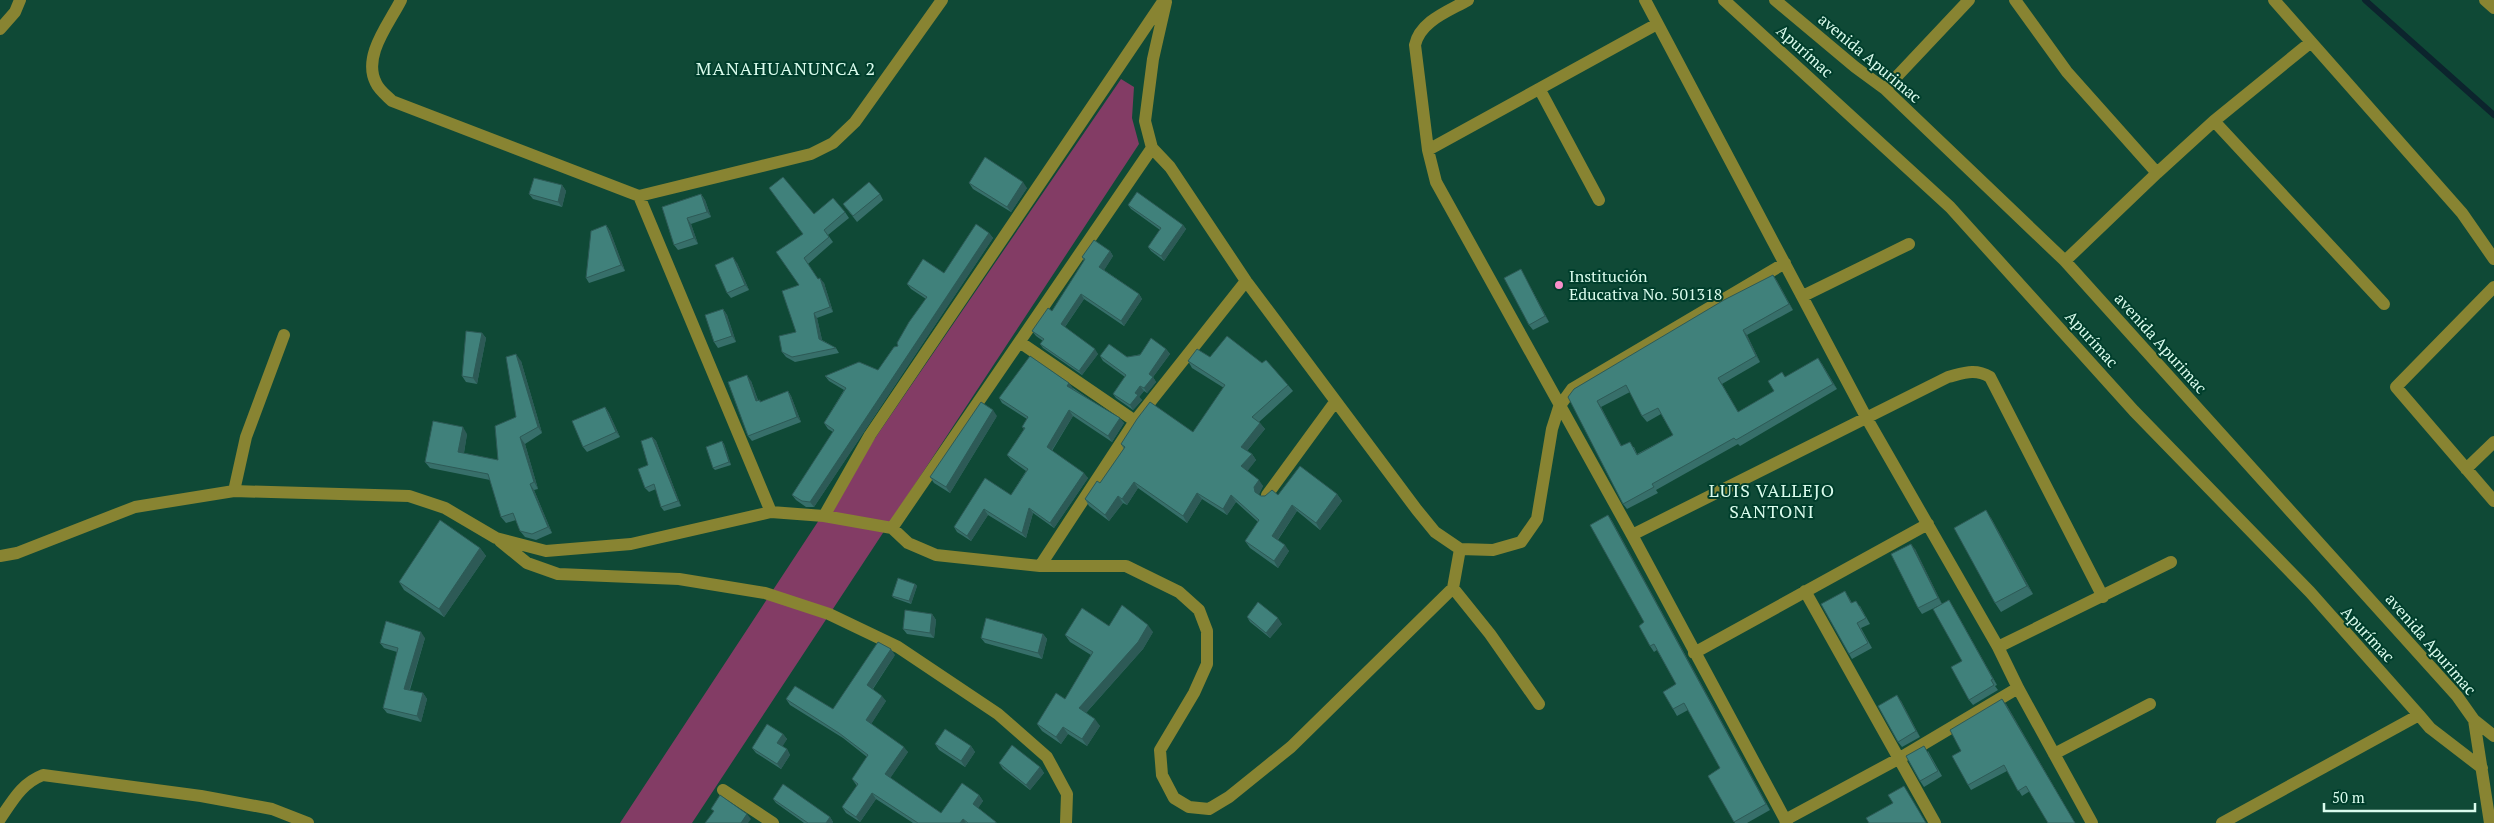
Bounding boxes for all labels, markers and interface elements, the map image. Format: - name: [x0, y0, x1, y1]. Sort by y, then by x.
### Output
- street label: avenida Apurimac: [1814, 8, 1926, 108]
- street label: Apurímac: [1772, 20, 1838, 82]
- district label: MANAHUANUNCA 2: [696, 56, 876, 80]
- place label: Institución Educativa No. 501318: [1569, 265, 1722, 305]
- marker: Institución Educativa No. 501318: [1553, 279, 1565, 291]
- street label: avenida Apurimac: [2110, 288, 2212, 398]
- street label: Apurímac: [2061, 306, 2123, 372]
- district label: LUIS VALLEJO SANTONI: [1709, 478, 1835, 523]
- street label: avenida Apurimac: [2381, 588, 2481, 700]
- street label: Apurímac: [2336, 601, 2400, 667]
- scale bar: [2324, 780, 2475, 812]
- text: 50 m: [2332, 787, 2365, 807]

